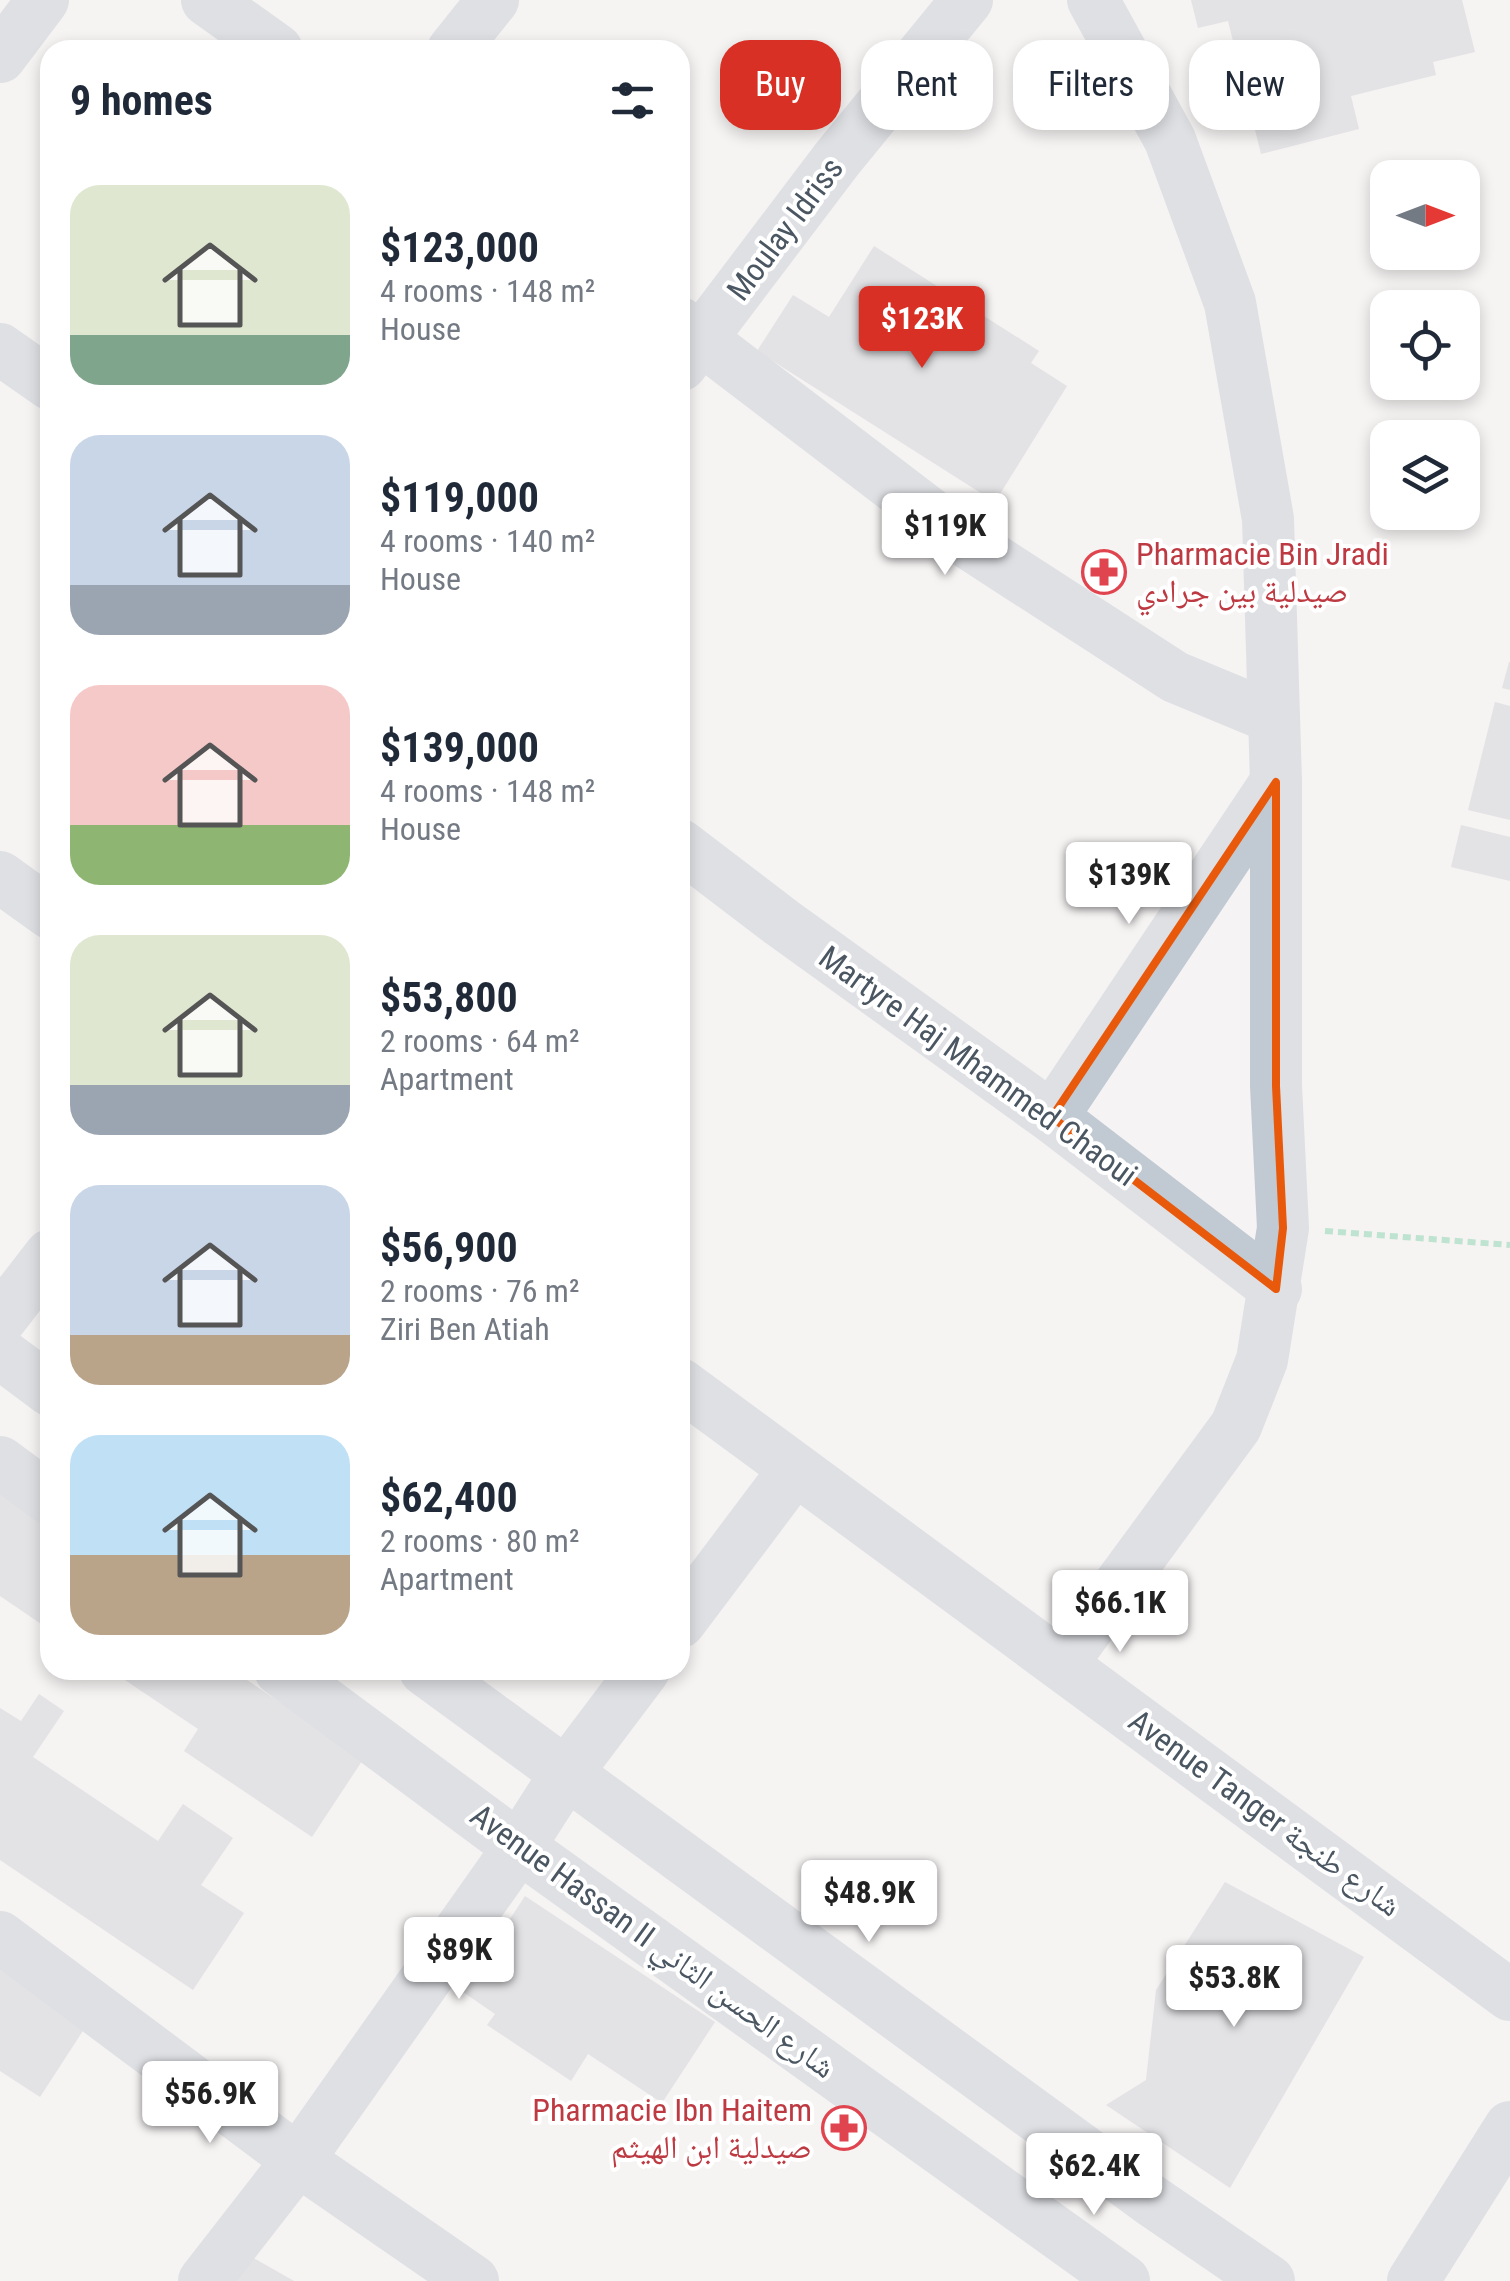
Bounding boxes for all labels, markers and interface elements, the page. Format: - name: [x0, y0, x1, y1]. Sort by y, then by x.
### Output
- chip: Buy: [720, 40, 841, 130]
- chip: Rent: [861, 40, 993, 130]
- chip: Filters: [1013, 40, 1169, 130]
- chip: New: [1189, 40, 1320, 130]
- icon: filters: [605, 73, 660, 128]
- text: 9 homes: [70, 76, 213, 125]
- street label: Moulay Idriss: [719, 150, 851, 308]
- north arrow: [1370, 160, 1480, 270]
- map controls: [1370, 160, 1480, 530]
- text: $123,000: [380, 223, 539, 272]
- icon: home: [150, 225, 270, 345]
- text: 4 rooms · 148 m²: [380, 272, 595, 310]
- pin: $123K: [852, 286, 992, 371]
- button: locate: [1370, 290, 1480, 400]
- text: $123K: [881, 299, 963, 337]
- text: House: [380, 310, 461, 348]
- button: layers: [1370, 420, 1480, 530]
- text: $119,000: [380, 473, 539, 522]
- icon: home: [150, 475, 270, 595]
- pin: $119K: [875, 493, 1015, 578]
- text: $119K: [904, 506, 986, 544]
- text: 4 rooms · 140 m²: [380, 522, 595, 560]
- place label: Pharmacie Bin Jradi صيدلية بين جرادي: [1136, 535, 1389, 616]
- pharmacy icon: Pharmacie Bin Jradi صيدلية بين جرادي: [1081, 549, 1127, 595]
- text: House: [380, 560, 461, 598]
- text: $139,000: [380, 723, 539, 772]
- icon: home: [150, 725, 270, 845]
- text: 4 rooms · 148 m²: [380, 772, 595, 810]
- text: House: [380, 810, 461, 848]
- pin: $139K: [1059, 842, 1199, 927]
- text: $139K: [1088, 855, 1170, 893]
- street label: Martyre Haj Mhammed Chaoui: [812, 938, 1144, 1194]
- text: $53,800: [380, 973, 518, 1022]
- icon: home: [150, 975, 270, 1095]
- text: 2 rooms · 64 m²: [380, 1022, 579, 1060]
- text: Apartment: [380, 1060, 514, 1098]
- text: $56,900: [380, 1223, 518, 1272]
- icon: home: [150, 1225, 270, 1345]
- text: 2 rooms · 76 m²: [380, 1272, 579, 1310]
- text: Ziri Ben Atiah: [380, 1310, 550, 1348]
- text: $62,400: [380, 1473, 518, 1522]
- icon: home: [150, 1475, 270, 1595]
- text: 2 rooms · 80 m²: [380, 1522, 579, 1560]
- text: Apartment: [380, 1560, 514, 1598]
- pin: $66.1K: [1039, 1570, 1201, 1655]
- text: $66.1K: [1074, 1583, 1166, 1621]
- street label: Avenue Tanger شارع طنجة: [1121, 1702, 1408, 1925]
- street label: Avenue Hassan II شارع الحسن الثاني: [460, 1796, 843, 2091]
- pin: $48.9K: [788, 1860, 950, 1945]
- text: $48.9K: [823, 1873, 915, 1911]
- pin: $89K: [400, 1917, 518, 2002]
- text: $89K: [426, 1930, 492, 1968]
- pin: $53.8K: [1153, 1945, 1315, 2030]
- text: $53.8K: [1188, 1958, 1280, 1996]
- pin: $56.9K: [129, 2061, 291, 2146]
- text: $56.9K: [164, 2074, 256, 2112]
- place label: Pharmacie Ibn Haitem صيدلية ابن الهيثم: [532, 2091, 812, 2168]
- pharmacy icon: Pharmacie Ibn Haitem صيدلية ابن الهيثم: [821, 2105, 867, 2151]
- pin: $62.4K: [1013, 2133, 1175, 2218]
- text: $62.4K: [1048, 2146, 1140, 2184]

